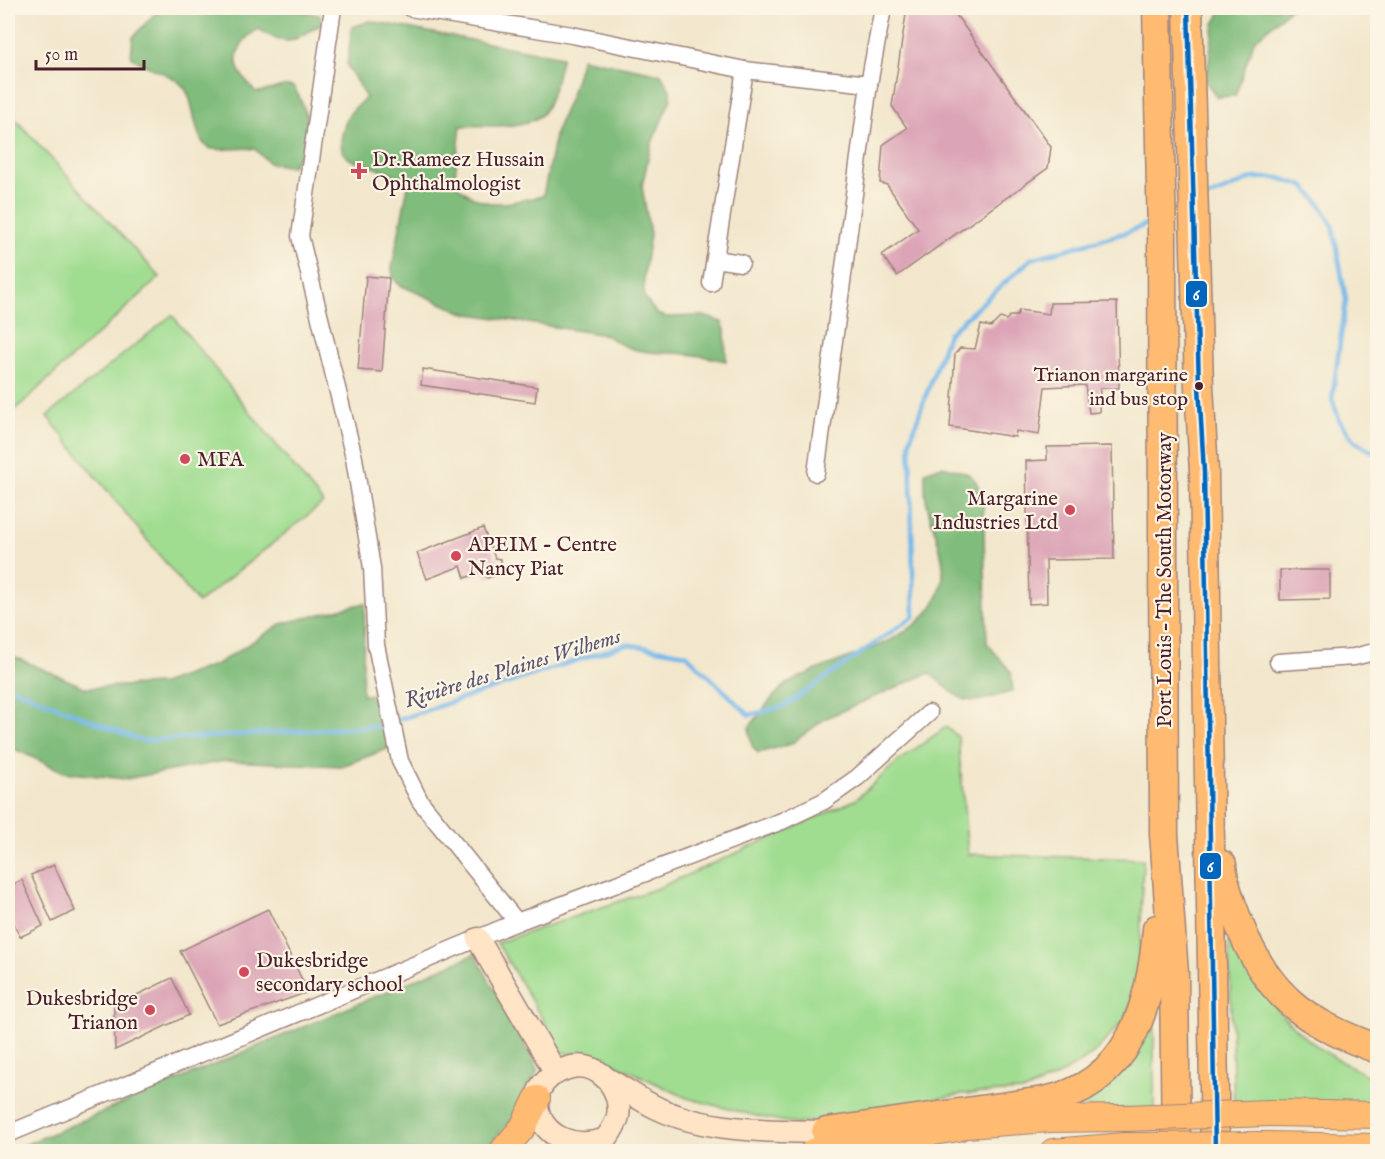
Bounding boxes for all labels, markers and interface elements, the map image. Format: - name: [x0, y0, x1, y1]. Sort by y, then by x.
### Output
- scale bar: [36, 33, 144, 71]
- text: 50 m: [45, 44, 78, 67]
- place label: Dr.Rameez Hussain Ophthalmologist: [372, 147, 545, 198]
- marker: Dr.Rameez Hussain Ophthalmologist: [350, 162, 368, 180]
- line badge: 6: [1185, 280, 1208, 308]
- text: 6: [1193, 286, 1201, 306]
- place label: Trianon margarine ind bus stop: [1034, 363, 1188, 412]
- marker: Trianon margarine ind bus stop: [1193, 380, 1205, 392]
- street label: Port Louis – The South Motorway: [1152, 432, 1179, 728]
- place label: MFA: [197, 447, 245, 474]
- marker: MFA: [178, 452, 192, 466]
- place label: Margarine Industries Ltd: [933, 486, 1059, 537]
- marker: Margarine Industries Ltd: [1063, 503, 1077, 517]
- place label: APEIM - Centre Nancy Piat: [467, 532, 617, 583]
- marker: APEIM - Centre Nancy Piat: [449, 549, 463, 563]
- water label: Rivière des Plaines Wilhems: [401, 622, 625, 715]
- line badge: 6: [1199, 852, 1222, 880]
- text: 6: [1207, 858, 1215, 878]
- place label: Dukesbridge secondary school: [256, 948, 403, 999]
- marker: Dukesbridge secondary school: [237, 965, 251, 979]
- place label: Dukesbridge Trianon: [26, 986, 138, 1037]
- marker: Dukesbridge Trianon: [143, 1003, 157, 1017]

